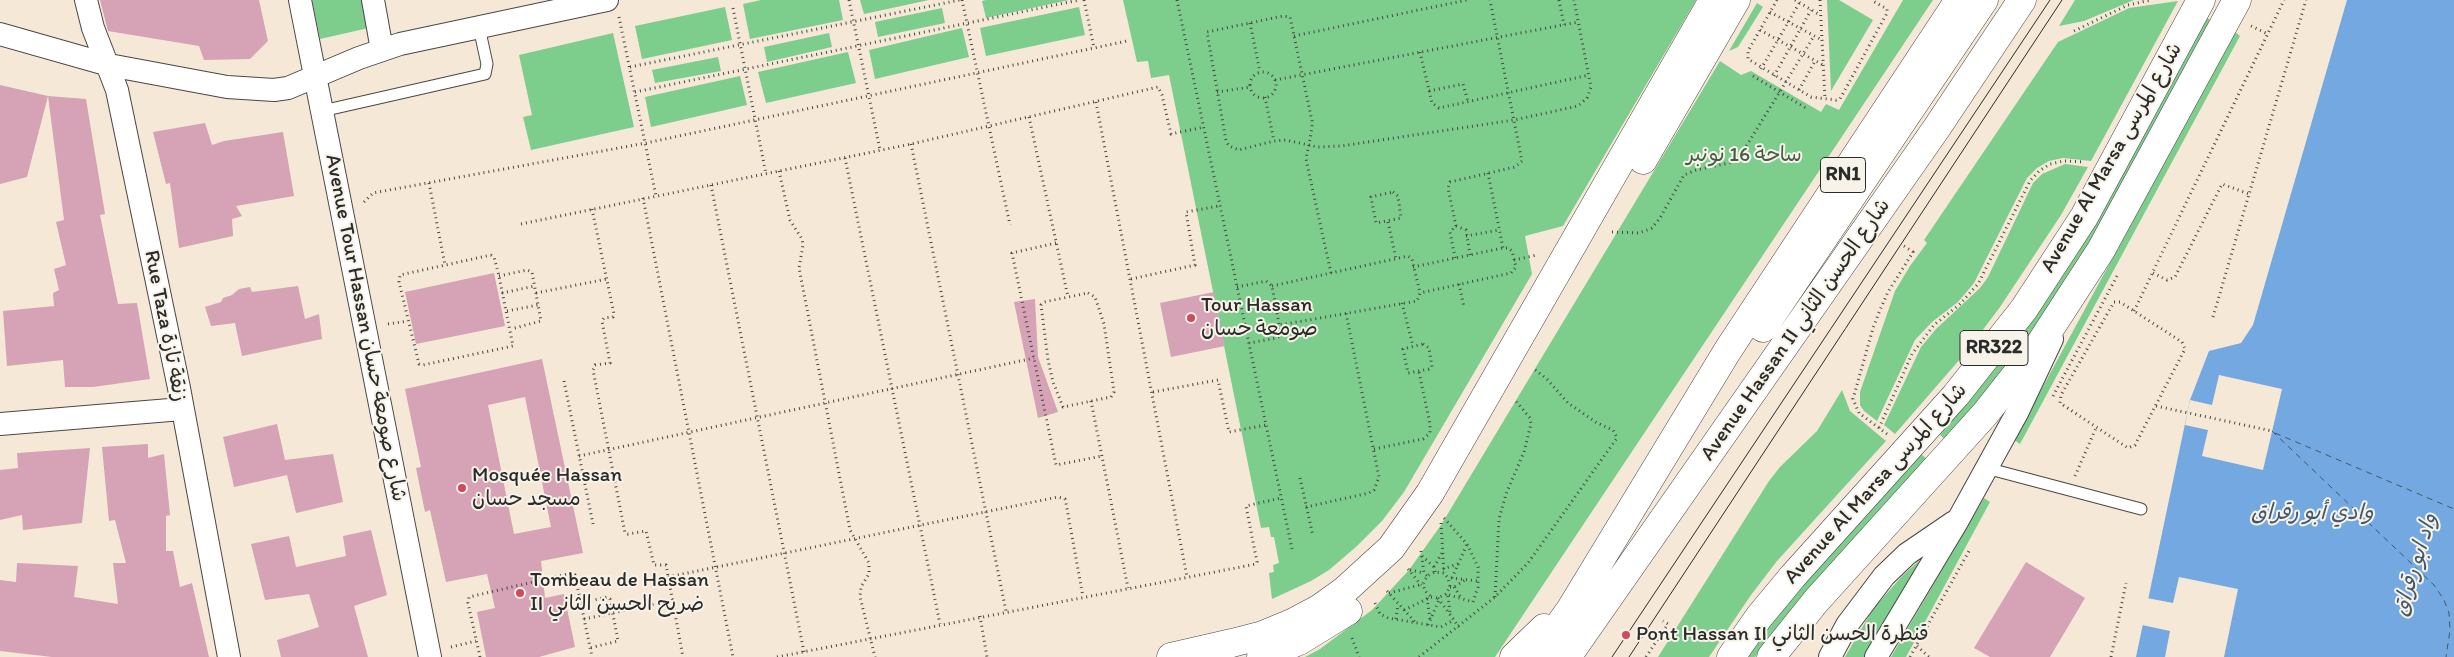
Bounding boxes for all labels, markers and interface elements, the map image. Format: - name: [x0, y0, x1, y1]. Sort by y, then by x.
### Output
- street label: Avenue Al Marsa شارع المرسى: [2036, 38, 2188, 278]
- park label: ساحة 16 نونبر: [1686, 143, 1802, 169]
- street label: Avenue Tour Hassan شارع صومعة حسان: [319, 152, 411, 504]
- road number: RN1: [1820, 158, 1866, 192]
- street label: Avenue Hassan II شارع الحسن الثاني: [1696, 194, 1896, 466]
- street label: Rue Taza زنقة تازة: [138, 248, 192, 404]
- place label: Tour Hassan صومعة حسان: [1201, 293, 1318, 343]
- marker: Tour Hassan صومعة حسان: [1185, 312, 1197, 324]
- road number: RR322: [1960, 330, 2028, 366]
- street label: Avenue Al Marsa شارع المرسى: [1779, 378, 1973, 590]
- place label: Mosquée Hassan مسجد حسان: [472, 463, 622, 513]
- marker: Mosquée Hassan مسجد حسان: [456, 482, 468, 494]
- water label: وادي أبو رقراق: [2251, 500, 2373, 526]
- water label: واد ابو رقراق: [2388, 511, 2444, 619]
- place label: Tombeau de Hassan II ضريح الحسن الثاني: [530, 568, 709, 618]
- marker: Tombeau de Hassan II ضريح الحسن الثاني: [514, 587, 526, 599]
- place label: Pont Hassan II قنطرة الحسن الثاني: [1636, 622, 1929, 648]
- marker: Pont Hassan II قنطرة الحسن الثاني: [1620, 629, 1632, 641]

